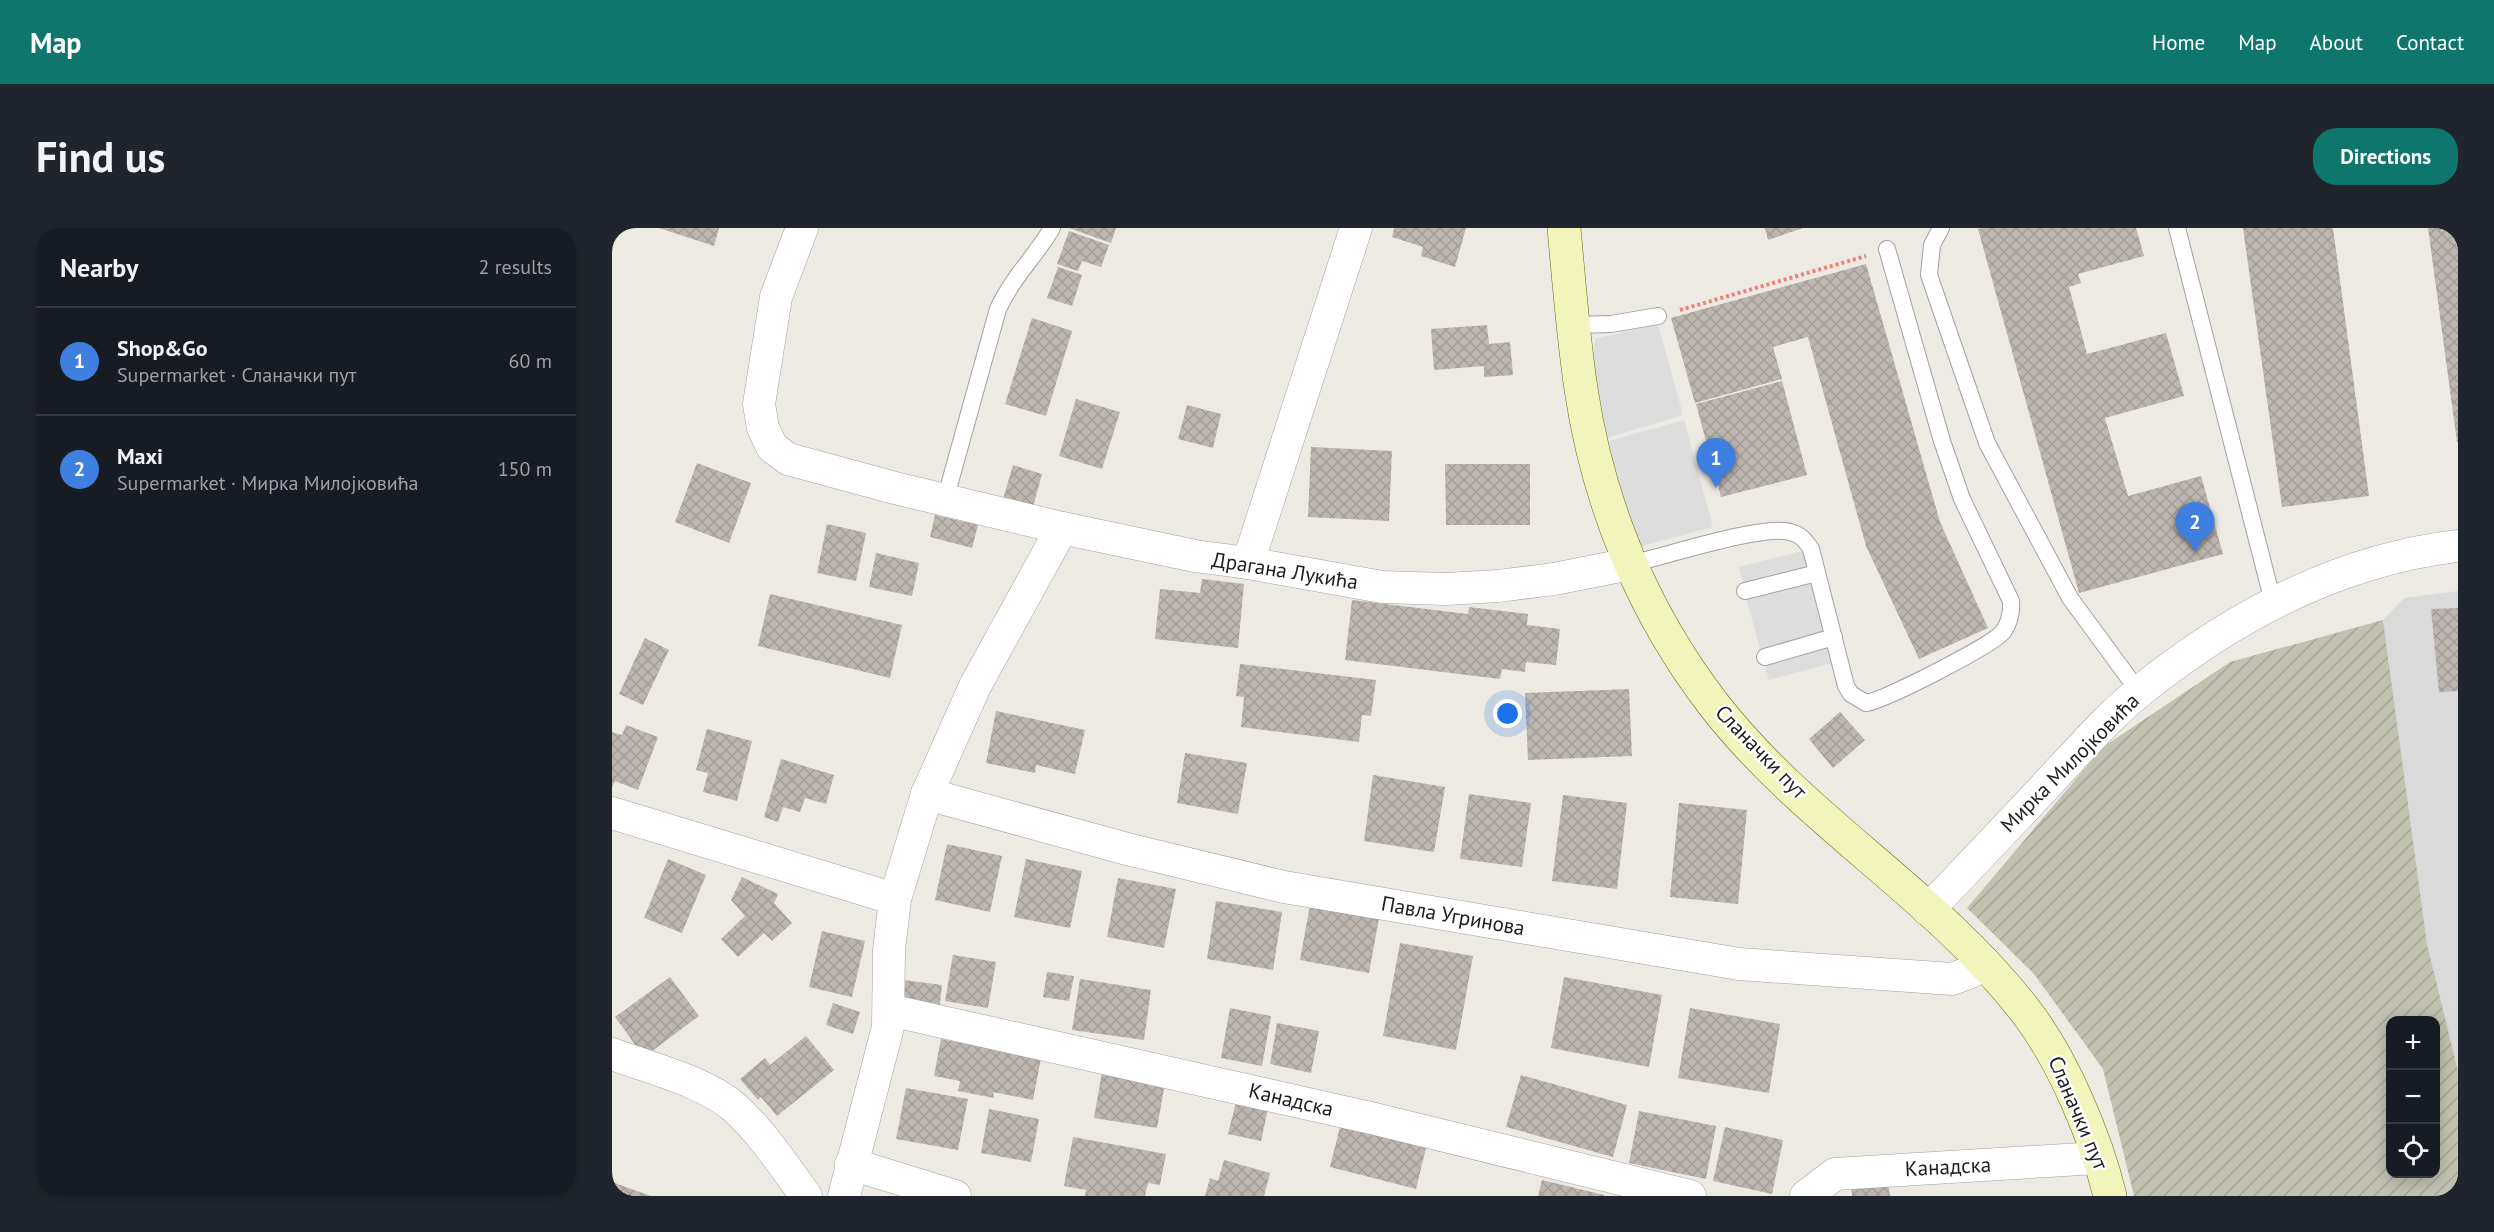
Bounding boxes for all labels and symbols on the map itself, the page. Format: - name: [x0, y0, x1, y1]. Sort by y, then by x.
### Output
- pin: 1: [1696, 438, 1736, 488]
- pin: 2: [2176, 502, 2214, 552]
- street label: Драгана Лукића: [1210, 546, 1360, 595]
- street label: Мирка Милојковића: [1994, 687, 2145, 838]
- your location: [1493, 699, 1522, 728]
- street label: Сланачки пут: [1710, 699, 1813, 805]
- street label: Павла Угринова: [1379, 890, 1527, 941]
- street label: Сланачки пут: [2042, 1052, 2115, 1174]
- street label: Канадска: [1246, 1077, 1336, 1122]
- street label: Канадска: [1904, 1151, 1992, 1182]

